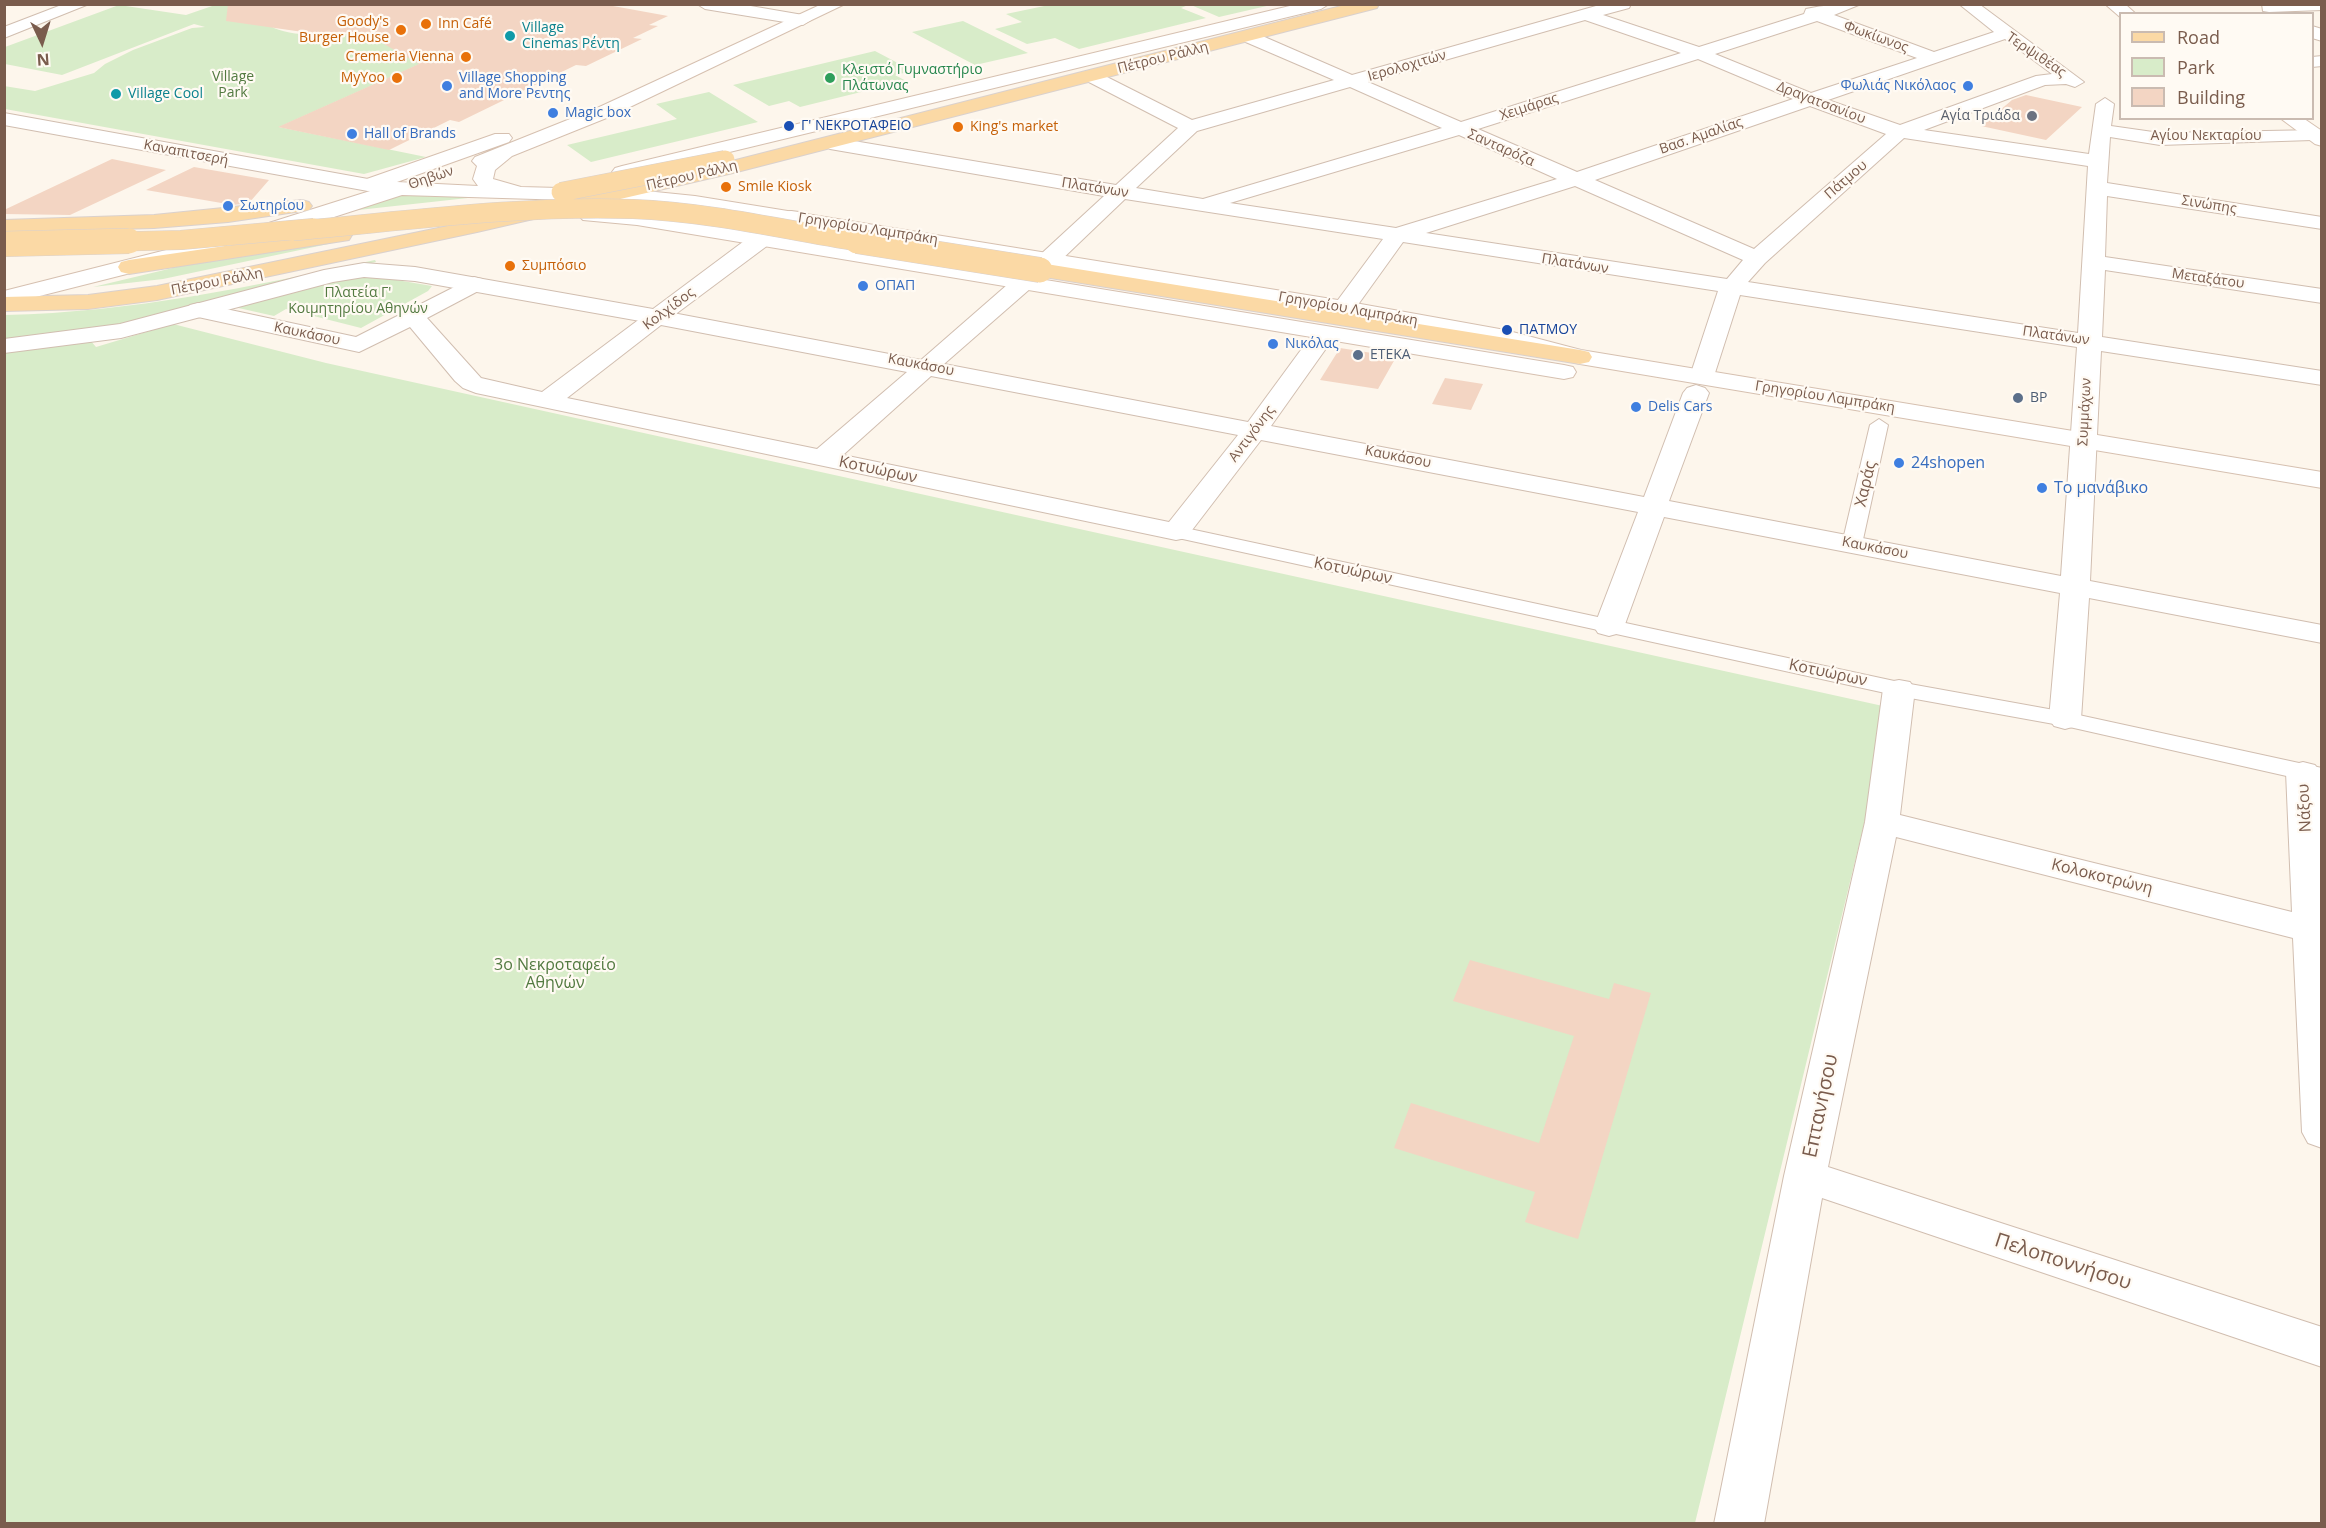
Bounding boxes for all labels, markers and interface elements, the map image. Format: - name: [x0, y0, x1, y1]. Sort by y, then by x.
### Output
- north arrow: [12, 12, 72, 72]
- legend: [2119, 12, 2314, 120]
- place label: Goody's Burger House: [299, 14, 389, 46]
- place label: Inn Café: [438, 16, 492, 32]
- marker: Inn Café: [419, 17, 433, 31]
- street label: Φωκίωνος: [1841, 18, 1911, 56]
- place label: Village Cinemas Ρέντη: [522, 20, 620, 52]
- marker: Goody's Burger House: [394, 23, 408, 37]
- text: Road: [2177, 25, 2220, 49]
- marker: Village Cinemas Ρέντη: [503, 29, 517, 43]
- street label: Τερψιθέας: [2003, 29, 2069, 81]
- street label: Πέτρου Ράλλη: [1116, 39, 1210, 77]
- street label: Ιερολοχιτών: [1366, 47, 1448, 85]
- text: N: [36, 49, 51, 71]
- place label: Cremeria Vienna: [345, 49, 454, 65]
- marker: Cremeria Vienna: [459, 50, 473, 64]
- text: Park: [2177, 55, 2215, 79]
- place label: Κλειστό Γυμναστήριο Πλάτωνας: [842, 62, 983, 94]
- park label: Village Park: [212, 69, 254, 102]
- place label: MyYoo: [341, 70, 385, 86]
- place label: Village Shopping and More Ρεντης: [459, 70, 570, 102]
- marker: MyYoo: [390, 71, 404, 85]
- marker: Κλειστό Γυμναστήριο Πλάτωνας: [823, 71, 837, 85]
- street label: Δραγατσανίου: [1774, 78, 1868, 128]
- place label: Φωλιάς Νικόλαος: [1841, 78, 1956, 94]
- marker: Village Shopping and More Ρεντης: [440, 79, 454, 93]
- marker: Φωλιάς Νικόλαος: [1961, 79, 1975, 93]
- text: Building: [2177, 85, 2245, 109]
- place label: Village Cool: [128, 86, 203, 102]
- marker: Village Cool: [109, 87, 123, 101]
- street label: Χειμάρας: [1498, 90, 1560, 124]
- place label: Magic box: [565, 105, 631, 121]
- marker: Magic box: [546, 106, 560, 120]
- place label: Αγία Τριάδα: [1941, 108, 2020, 124]
- marker: Αγία Τριάδα: [2025, 109, 2039, 123]
- street label: Βασ. Αμαλίας: [1657, 114, 1745, 158]
- place label: Γ' ΝΕΚΡΟΤΑΦΕΙΟ: [801, 118, 911, 134]
- marker: Γ' ΝΕΚΡΟΤΑΦΕΙΟ: [782, 119, 796, 133]
- place label: King's market: [970, 119, 1058, 135]
- marker: King's market: [951, 120, 965, 134]
- place label: Hall of Brands: [364, 126, 456, 142]
- street label: Σανταρόζα: [1465, 126, 1537, 170]
- marker: Hall of Brands: [345, 127, 359, 141]
- street label: Αγίου Νεκταρίου: [2150, 128, 2262, 144]
- street label: Καναπιτσερή: [142, 137, 230, 169]
- street label: Πέτρου Ράλλη: [645, 157, 739, 195]
- street label: Πάτμου: [1821, 157, 1871, 203]
- street label: Θηβών: [406, 162, 456, 194]
- street label: Πλατάνων: [1060, 174, 1130, 202]
- place label: Smile Kiosk: [738, 179, 812, 195]
- marker: Smile Kiosk: [719, 180, 733, 194]
- street label: Σινώπης: [2180, 192, 2238, 218]
- place label: Σωτηρίου: [240, 198, 304, 214]
- marker: Σωτηρίου: [221, 199, 235, 213]
- street label: Γρηγορίου Λαμπράκη: [797, 210, 939, 248]
- street label: Πλατάνων: [1540, 250, 1610, 278]
- place label: Συμπόσιο: [522, 258, 586, 274]
- marker: Συμπόσιο: [503, 259, 517, 273]
- street label: Πέτρου Ράλλη: [170, 265, 264, 299]
- street label: Μεταξάτου: [2171, 266, 2245, 292]
- place label: ΟΠΑΠ: [875, 278, 915, 294]
- marker: ΟΠΑΠ: [856, 279, 870, 293]
- street label: Κολχίδος: [640, 284, 698, 334]
- park label: Πλατεία Γ' Κοιμητηρίου Αθηνών: [288, 285, 428, 318]
- street label: Γρηγορίου Λαμπράκη: [1277, 288, 1419, 330]
- street label: Καυκάσου: [272, 319, 342, 349]
- place label: ΠΑΤΜΟΥ: [1519, 322, 1577, 338]
- marker: ΠΑΤΜΟΥ: [1500, 323, 1514, 337]
- street label: Πλατάνων: [2021, 323, 2091, 349]
- place label: Νικόλας: [1285, 336, 1339, 352]
- marker: Νικόλας: [1266, 337, 1280, 351]
- place label: ΕΤΕΚΑ: [1370, 347, 1411, 363]
- marker: ΕΤΕΚΑ: [1351, 348, 1365, 362]
- street label: Καυκάσου: [886, 350, 956, 380]
- street label: Συμμάχων: [2075, 377, 2095, 447]
- street label: Γρηγορίου Λαμπράκη: [1754, 378, 1896, 416]
- place label: BP: [2030, 390, 2047, 406]
- marker: BP: [2011, 391, 2025, 405]
- place label: Delis Cars: [1648, 399, 1712, 415]
- marker: Delis Cars: [1629, 400, 1643, 414]
- street label: Αντιγόνης: [1225, 402, 1279, 466]
- street label: Καυκάσου: [1363, 442, 1433, 472]
- street label: Κοτυώρων: [837, 452, 919, 488]
- place label: 24shopen: [1911, 453, 1985, 473]
- marker: 24shopen: [1892, 456, 1906, 470]
- street label: Χαράς: [1851, 459, 1881, 509]
- place label: Το μανάβικο: [2054, 478, 2148, 498]
- marker: Το μανάβικο: [2035, 481, 2049, 495]
- street label: Καυκάσου: [1840, 533, 1910, 563]
- street label: Κοτυώρων: [1312, 553, 1394, 589]
- street label: Κοτυώρων: [1787, 655, 1869, 691]
- street label: Νάξου: [2294, 783, 2316, 833]
- street label: Κολοκοτρώνη: [2049, 855, 2155, 899]
- park label: 3ο Νεκροταφείο Αθηνών: [494, 955, 616, 993]
- street label: Επτανήσου: [1798, 1052, 1844, 1160]
- street label: Πελοποννήσου: [1992, 1229, 2134, 1295]

